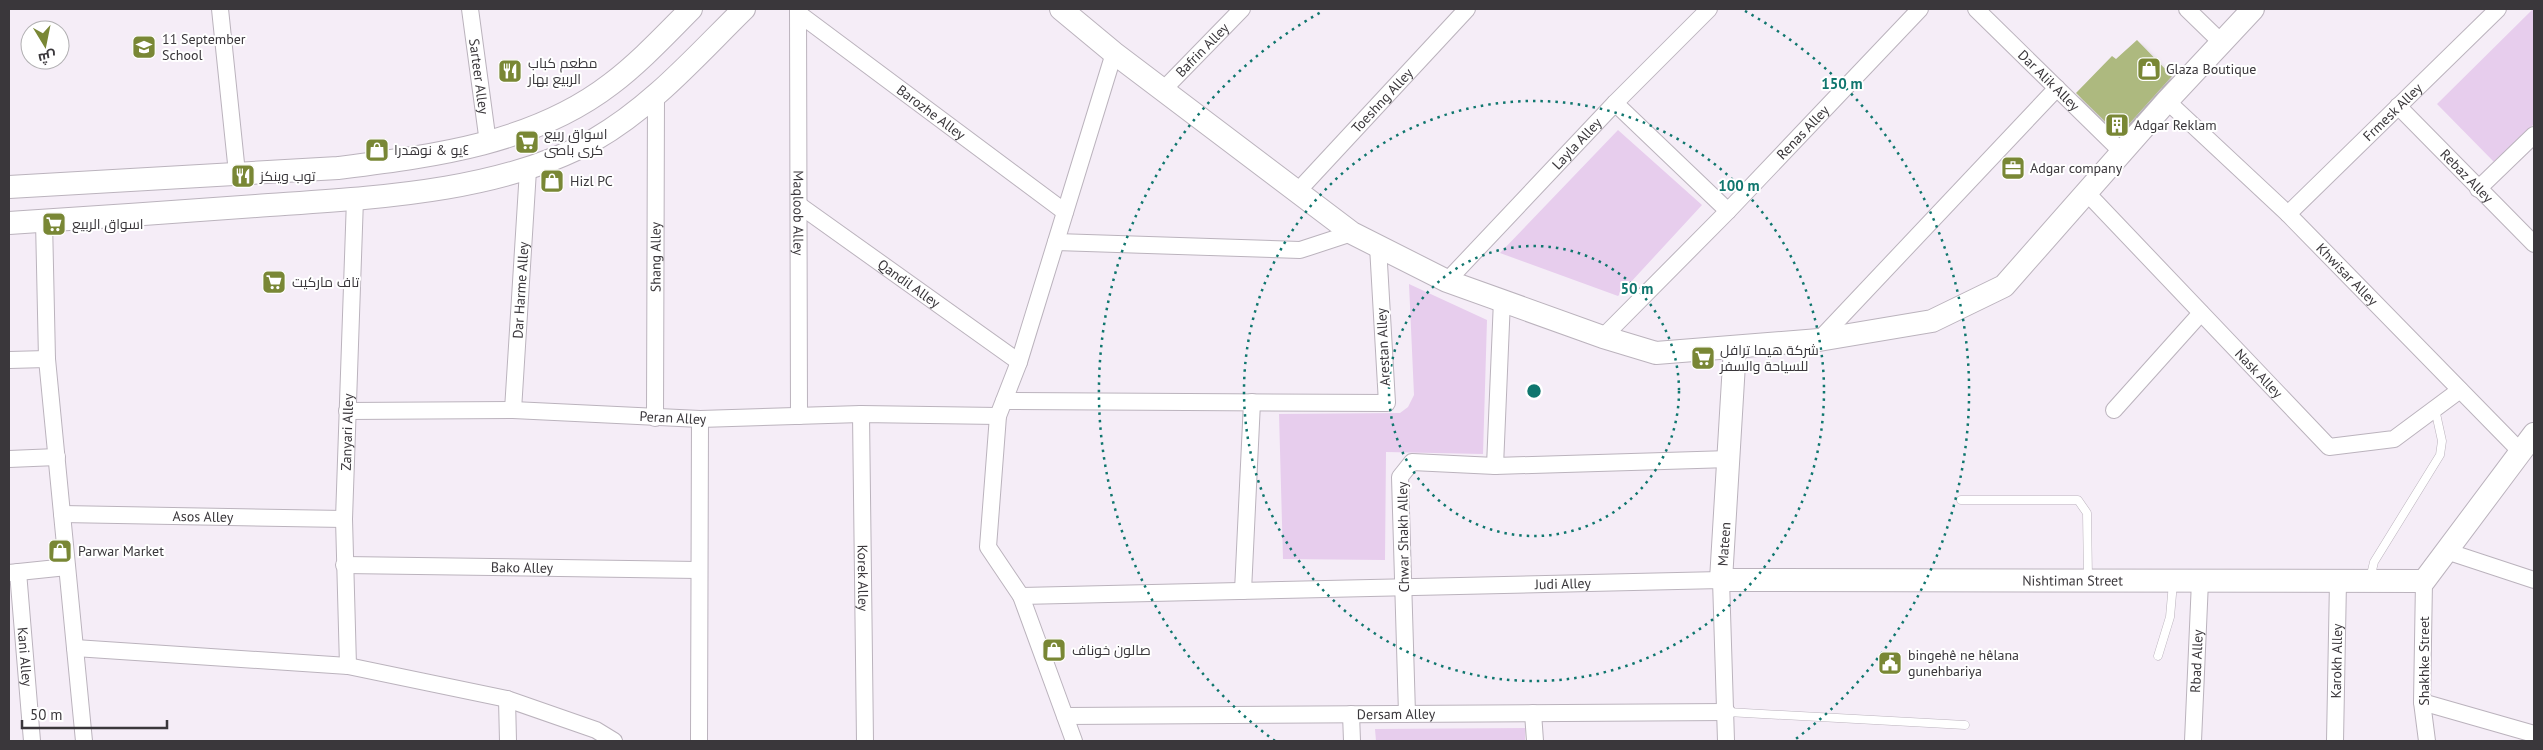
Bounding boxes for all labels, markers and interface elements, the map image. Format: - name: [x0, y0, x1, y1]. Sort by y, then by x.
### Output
- street label: Bafrin Alley: [1172, 19, 1233, 81]
- north arrow: [20, 20, 70, 70]
- place label: 11 September School: [162, 30, 246, 64]
- school or university icon: 11 September School: [131, 34, 157, 60]
- street label: Sarteer Alley: [465, 38, 493, 116]
- street label: Dar Alik Alley: [2014, 46, 2084, 115]
- text: ش: [37, 47, 58, 68]
- place label: مطعم كباب الربيع بهار: [527, 54, 597, 88]
- shop icon: Glaza Boutique: [2136, 56, 2162, 82]
- restaurant icon: مطعم كباب الربيع بهار: [497, 58, 523, 84]
- place label: Glaza Boutique: [2166, 60, 2256, 78]
- street label: Toeshng Alley: [1347, 64, 1417, 137]
- text: 150 m: [1821, 74, 1863, 93]
- street label: Frmesk Alley: [2359, 79, 2426, 145]
- street label: Barozhe Alley: [893, 81, 969, 144]
- street label: Renas Alley: [1773, 101, 1833, 163]
- building icon: Adgar Reklam: [2104, 112, 2130, 138]
- street label: Layla Alley: [1548, 114, 1606, 173]
- place label: Adgar Reklam: [2134, 116, 2217, 134]
- place label: اسواق ربيع كرى باصى: [544, 125, 607, 159]
- supermarket icon: اسواق ربيع كرى باصى: [514, 129, 540, 155]
- shop icon: ٤يو & نوهدرا: [364, 137, 390, 163]
- place label: ٤يو & نوهدرا: [394, 141, 469, 159]
- street label: Rebaz Alley: [2436, 145, 2497, 207]
- office icon: Adgar company: [2000, 155, 2026, 181]
- place label: Adgar company: [2030, 159, 2123, 177]
- restaurant icon: توب وينكز: [230, 163, 256, 189]
- place label: توب وينكز: [259, 167, 316, 185]
- shop icon: Hizl PC: [539, 168, 565, 194]
- street label: Maqloob Alley: [789, 170, 808, 256]
- place label: Hizl PC: [570, 172, 613, 190]
- text: 100 m: [1718, 176, 1760, 195]
- supermarket icon: اسواق الربيع: [41, 211, 67, 237]
- place label: اسواق الربيع: [72, 215, 144, 233]
- street label: Shang Alley: [646, 221, 665, 292]
- street label: Khwisar Alley: [2312, 239, 2382, 310]
- street label: Dar Harme Alley: [508, 241, 533, 339]
- street label: Qandil Alley: [874, 255, 944, 312]
- supermarket icon: تاف ماركيت: [261, 269, 287, 295]
- place label: تاف ماركيت: [292, 273, 359, 291]
- text: 50 m: [1621, 279, 1653, 298]
- street label: Arestan Alley: [1372, 307, 1394, 387]
- place label: شركة هيما ترافل للسياحة والسفر: [1719, 341, 1819, 375]
- supermarket icon: شركة هيما ترافل للسياحة والسفر: [1690, 345, 1716, 371]
- street label: Nask Alley: [2231, 345, 2287, 402]
- centre of rings: [1525, 382, 1543, 400]
- street label: Zanyari Alley: [337, 393, 357, 471]
- street label: Peran Alley: [639, 407, 707, 428]
- street label: Chwar Shakh Alley: [1393, 481, 1413, 593]
- street label: Asos Alley: [173, 507, 234, 526]
- street label: Mateen: [1713, 521, 1735, 567]
- shop icon: Parwar Market: [47, 538, 73, 564]
- place label: Parwar Market: [78, 542, 164, 560]
- street label: Korek Alley: [854, 545, 872, 612]
- street label: Bako Alley: [491, 558, 554, 577]
- street label: Nishtiman Street: [2022, 571, 2123, 590]
- street label: Judi Alley: [1534, 574, 1592, 593]
- street label: Shakhke Street: [2415, 616, 2433, 706]
- street label: Karokh Alley: [2327, 623, 2346, 699]
- street label: Kani Alley: [14, 626, 36, 688]
- street label: Rbad Alley: [2186, 629, 2207, 693]
- shop icon: صالون خوناف: [1041, 637, 1067, 663]
- place label: صالون خوناف: [1072, 641, 1151, 659]
- place label: bingehê ne hêlana gunehbariya: [1908, 646, 2019, 680]
- public building icon: bingehê ne hêlana gunehbariya: [1877, 650, 1903, 676]
- scale bar: [22, 698, 168, 730]
- text: 50 m: [30, 705, 63, 724]
- street label: Dersam Alley: [1357, 705, 1436, 723]

